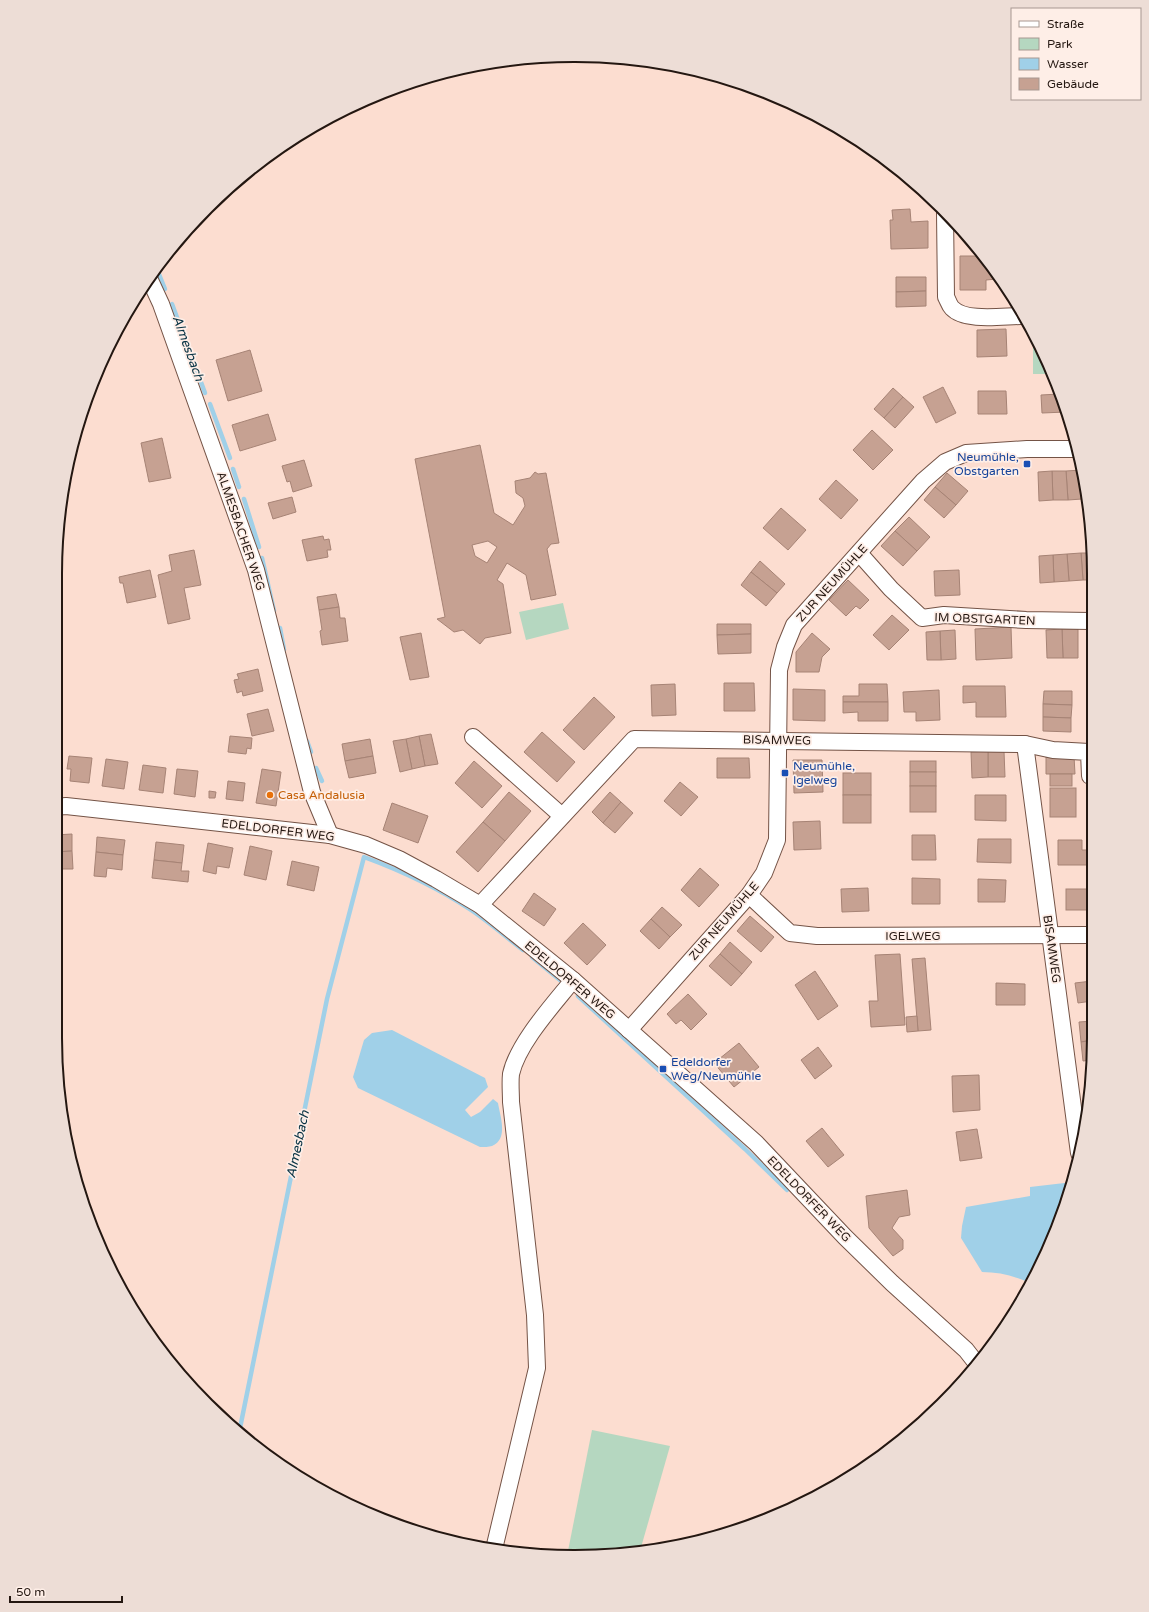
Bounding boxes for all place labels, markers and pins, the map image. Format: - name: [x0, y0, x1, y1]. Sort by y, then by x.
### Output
- place label: Neumühle, Obstgarten: [954, 450, 1019, 478]
- marker: Neumühle, Obstgarten: [1022, 459, 1032, 469]
- place label: Neumühle, Igelweg: [793, 759, 855, 787]
- marker: Neumühle, Igelweg: [780, 768, 790, 778]
- place label: Casa Andalusia: [278, 788, 365, 802]
- marker: Casa Andalusia: [265, 790, 275, 800]
- place label: Edeldorfer Weg/Neumühle: [671, 1055, 761, 1083]
- marker: Edeldorfer Weg/Neumühle: [658, 1064, 668, 1074]

